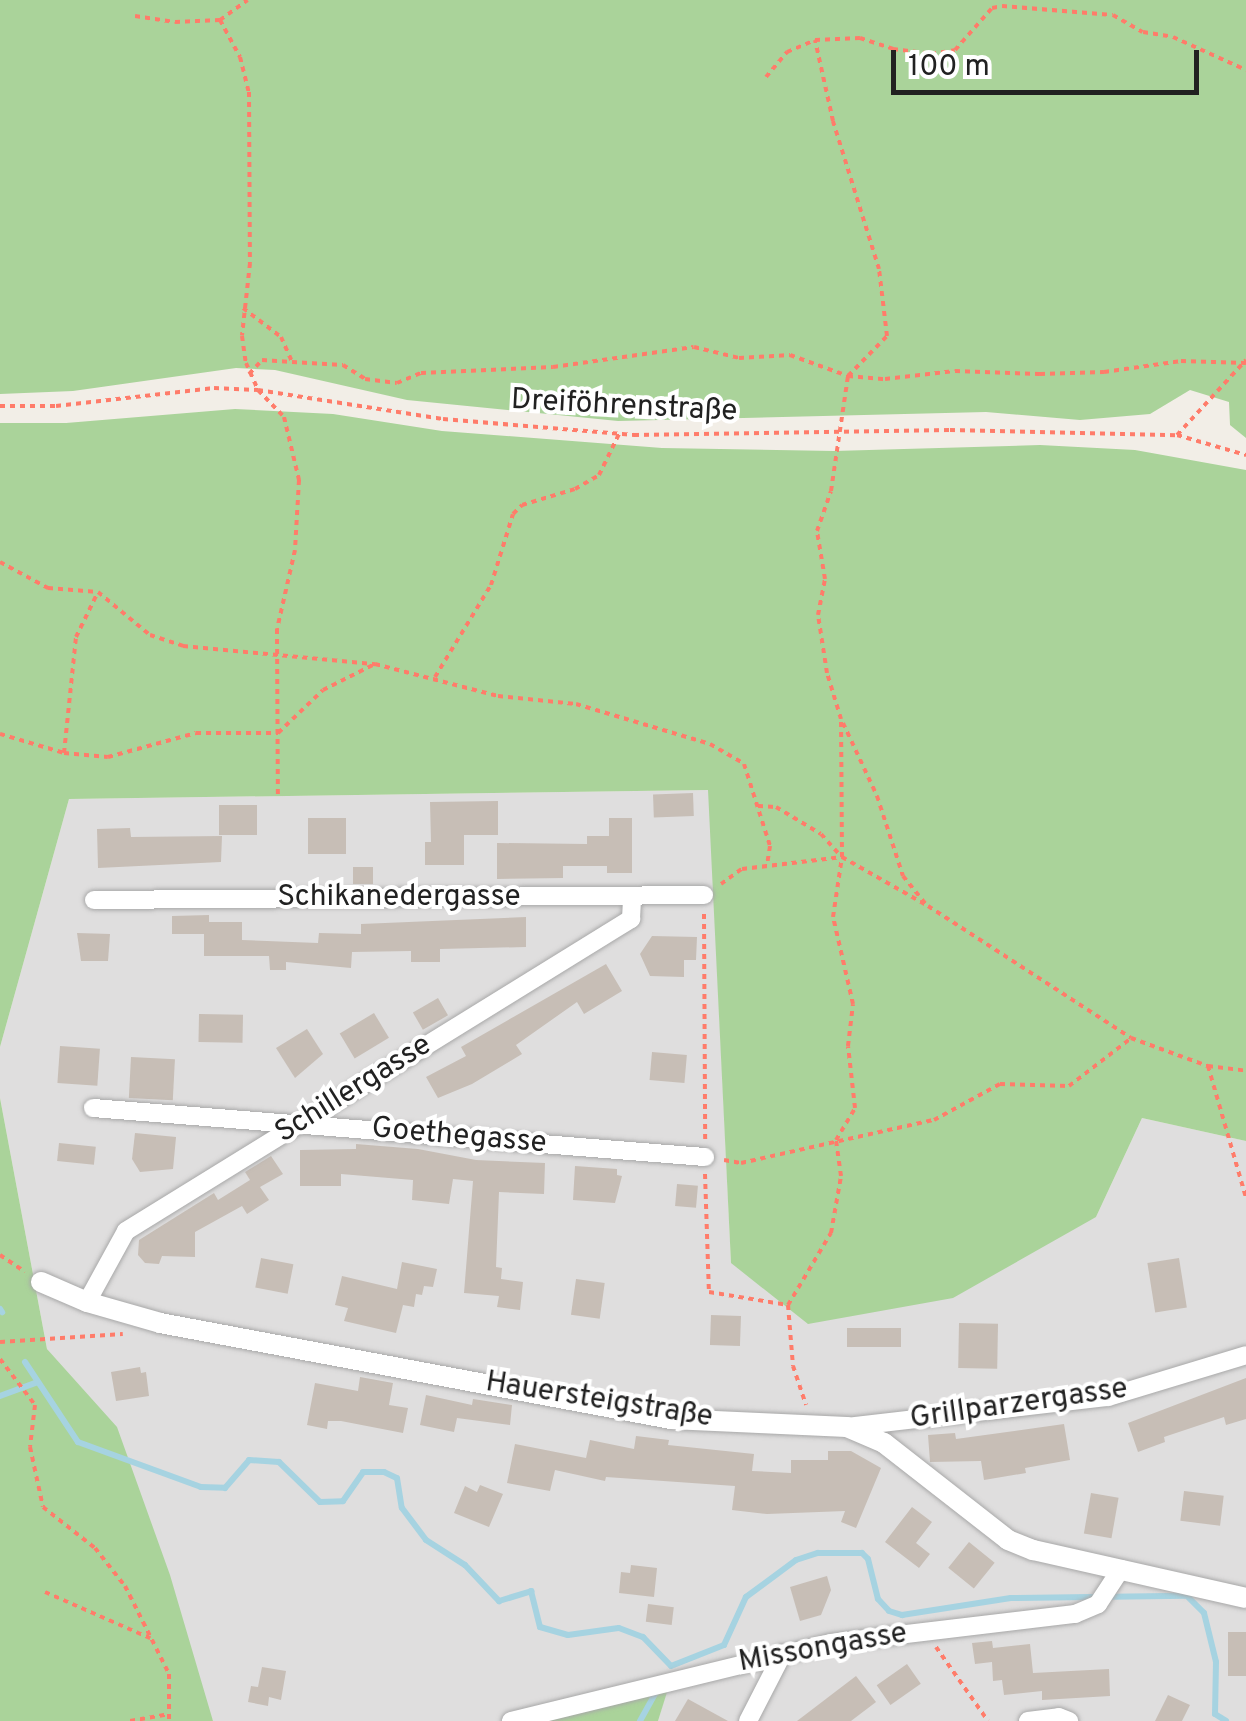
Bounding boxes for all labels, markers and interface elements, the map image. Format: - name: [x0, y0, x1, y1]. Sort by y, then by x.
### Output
- scale bar: [896, 30, 1204, 92]
- text: 100 m: [908, 49, 990, 86]
- street label: Dreiföhrenstraße: [510, 383, 738, 431]
- street label: Schikanedergasse: [277, 880, 521, 916]
- street label: Schillergasse: [269, 1028, 439, 1152]
- street label: Goethegasse: [370, 1111, 548, 1163]
- street label: Hauersteigstraße: [483, 1365, 715, 1437]
- street label: Grillparzergasse: [908, 1372, 1130, 1438]
- street label: Missongasse: [736, 1616, 910, 1682]

